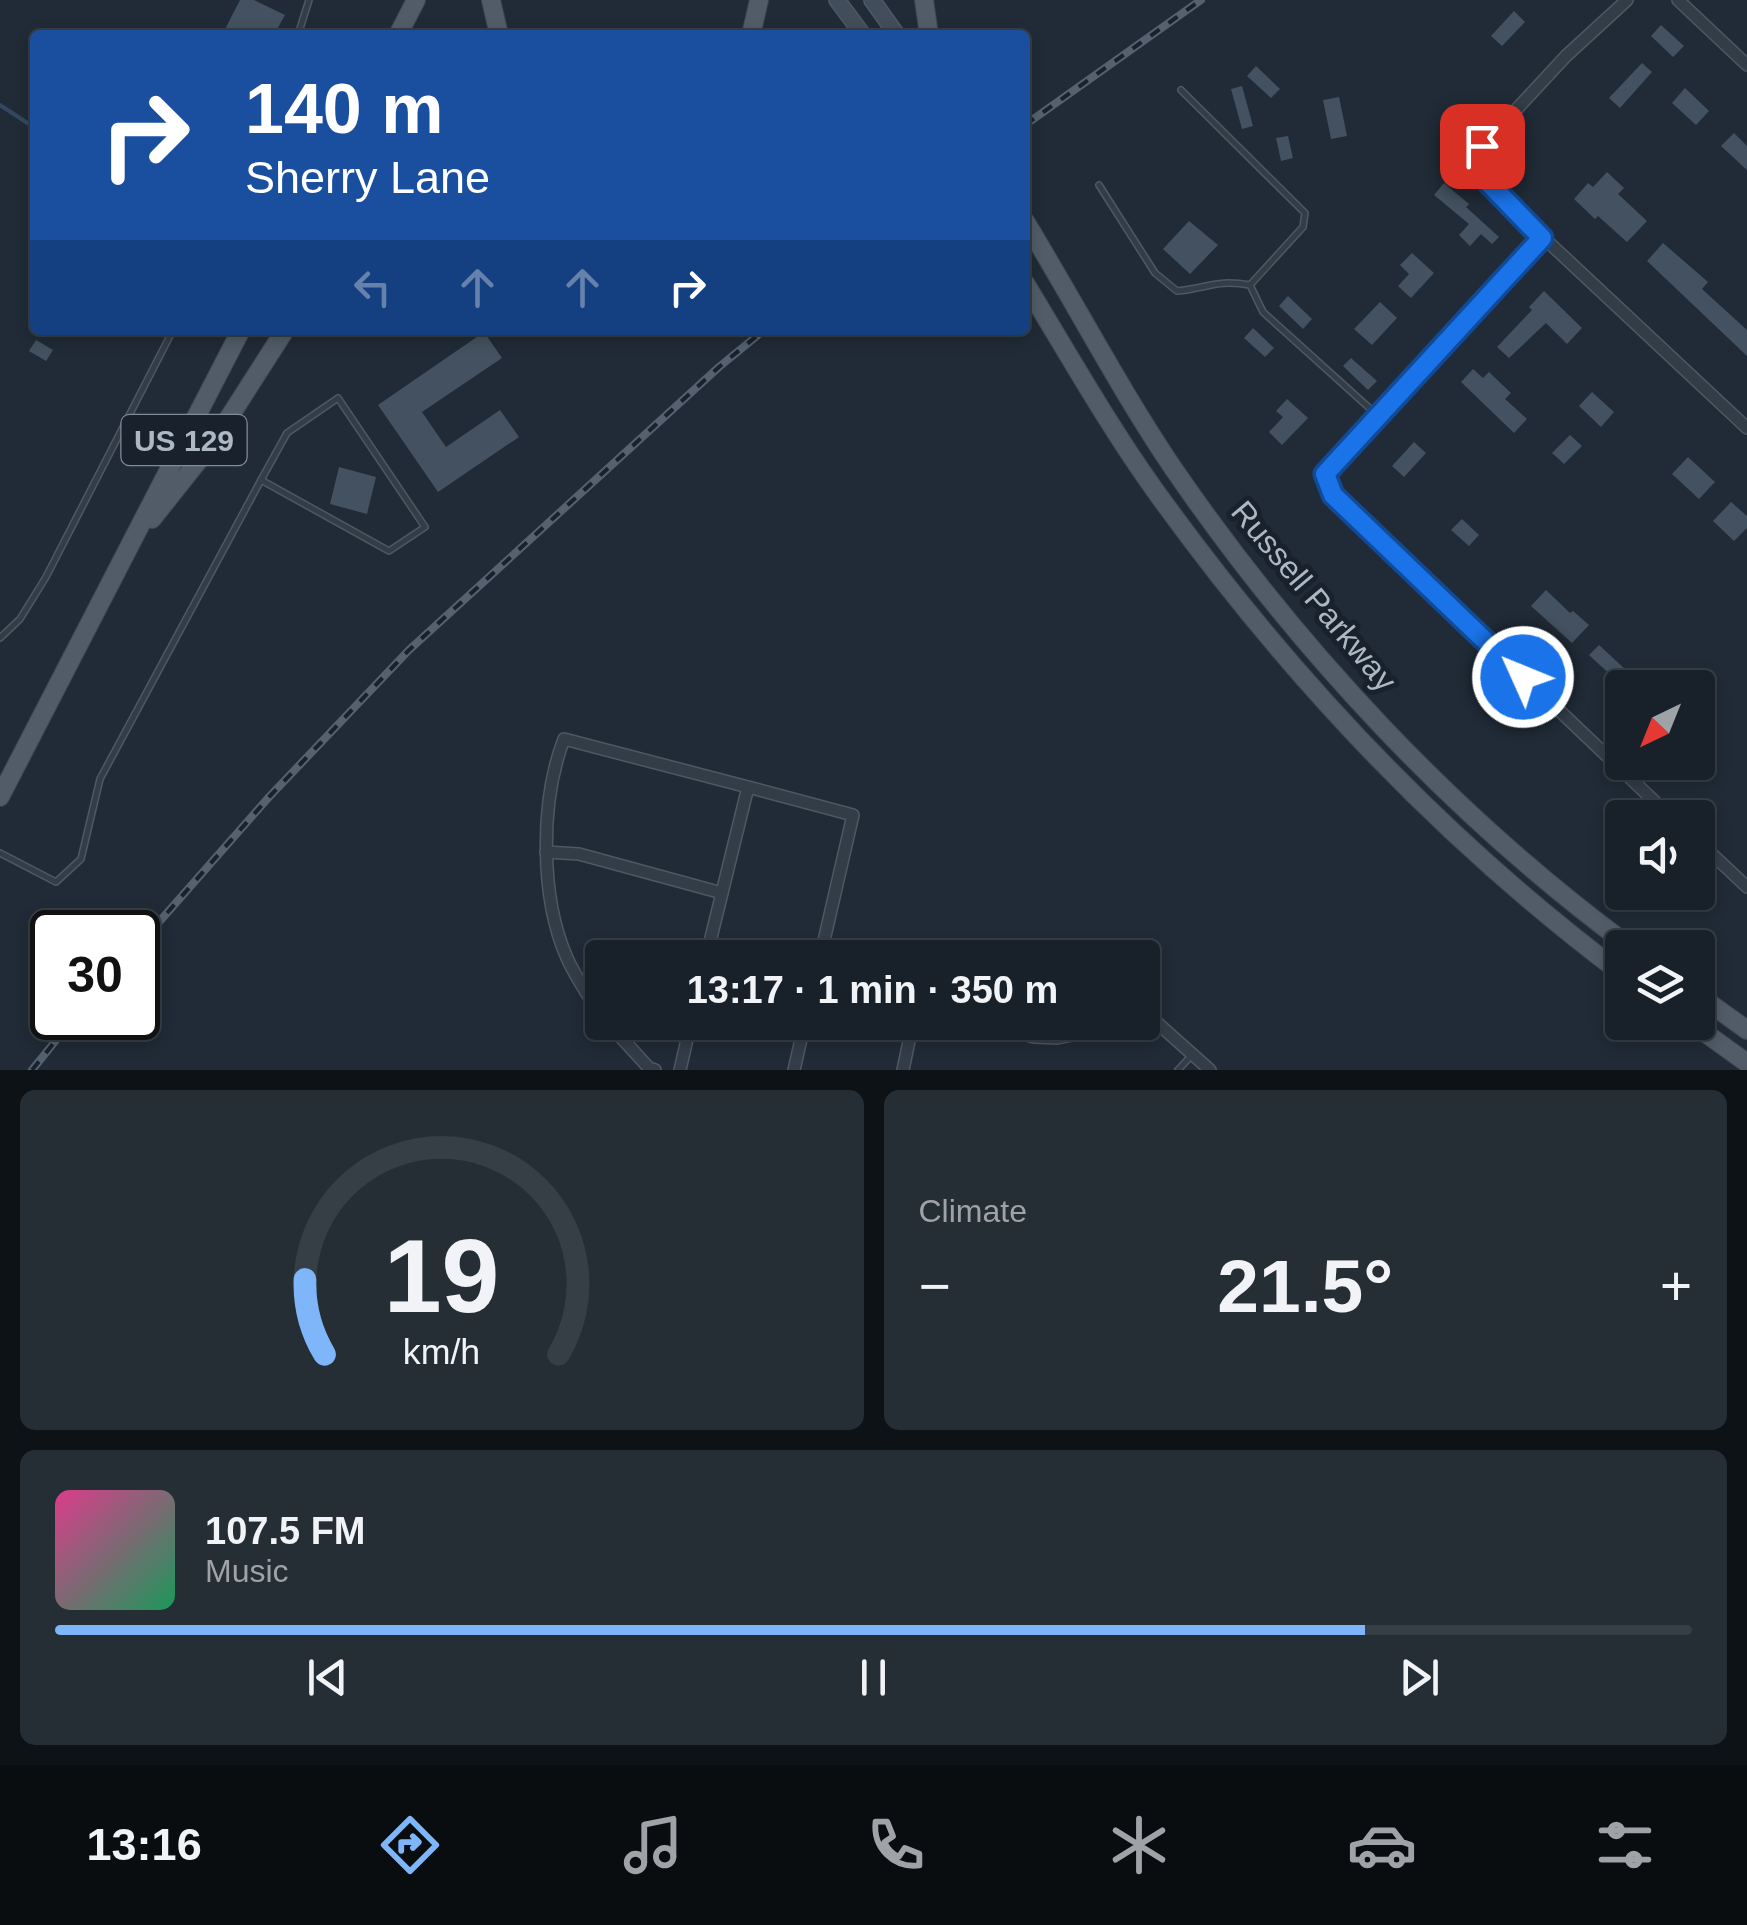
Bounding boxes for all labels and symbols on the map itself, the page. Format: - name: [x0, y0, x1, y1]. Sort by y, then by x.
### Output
- pin: [1440, 104, 1525, 189]
- road number: US 129: [121, 415, 246, 465]
- street label: Russell Parkway: [1224, 494, 1404, 698]
- position arrow: [1471, 625, 1575, 729]
- north arrow: [1605, 670, 1715, 780]
- speed limit sign: 30: [30, 910, 160, 1040]

